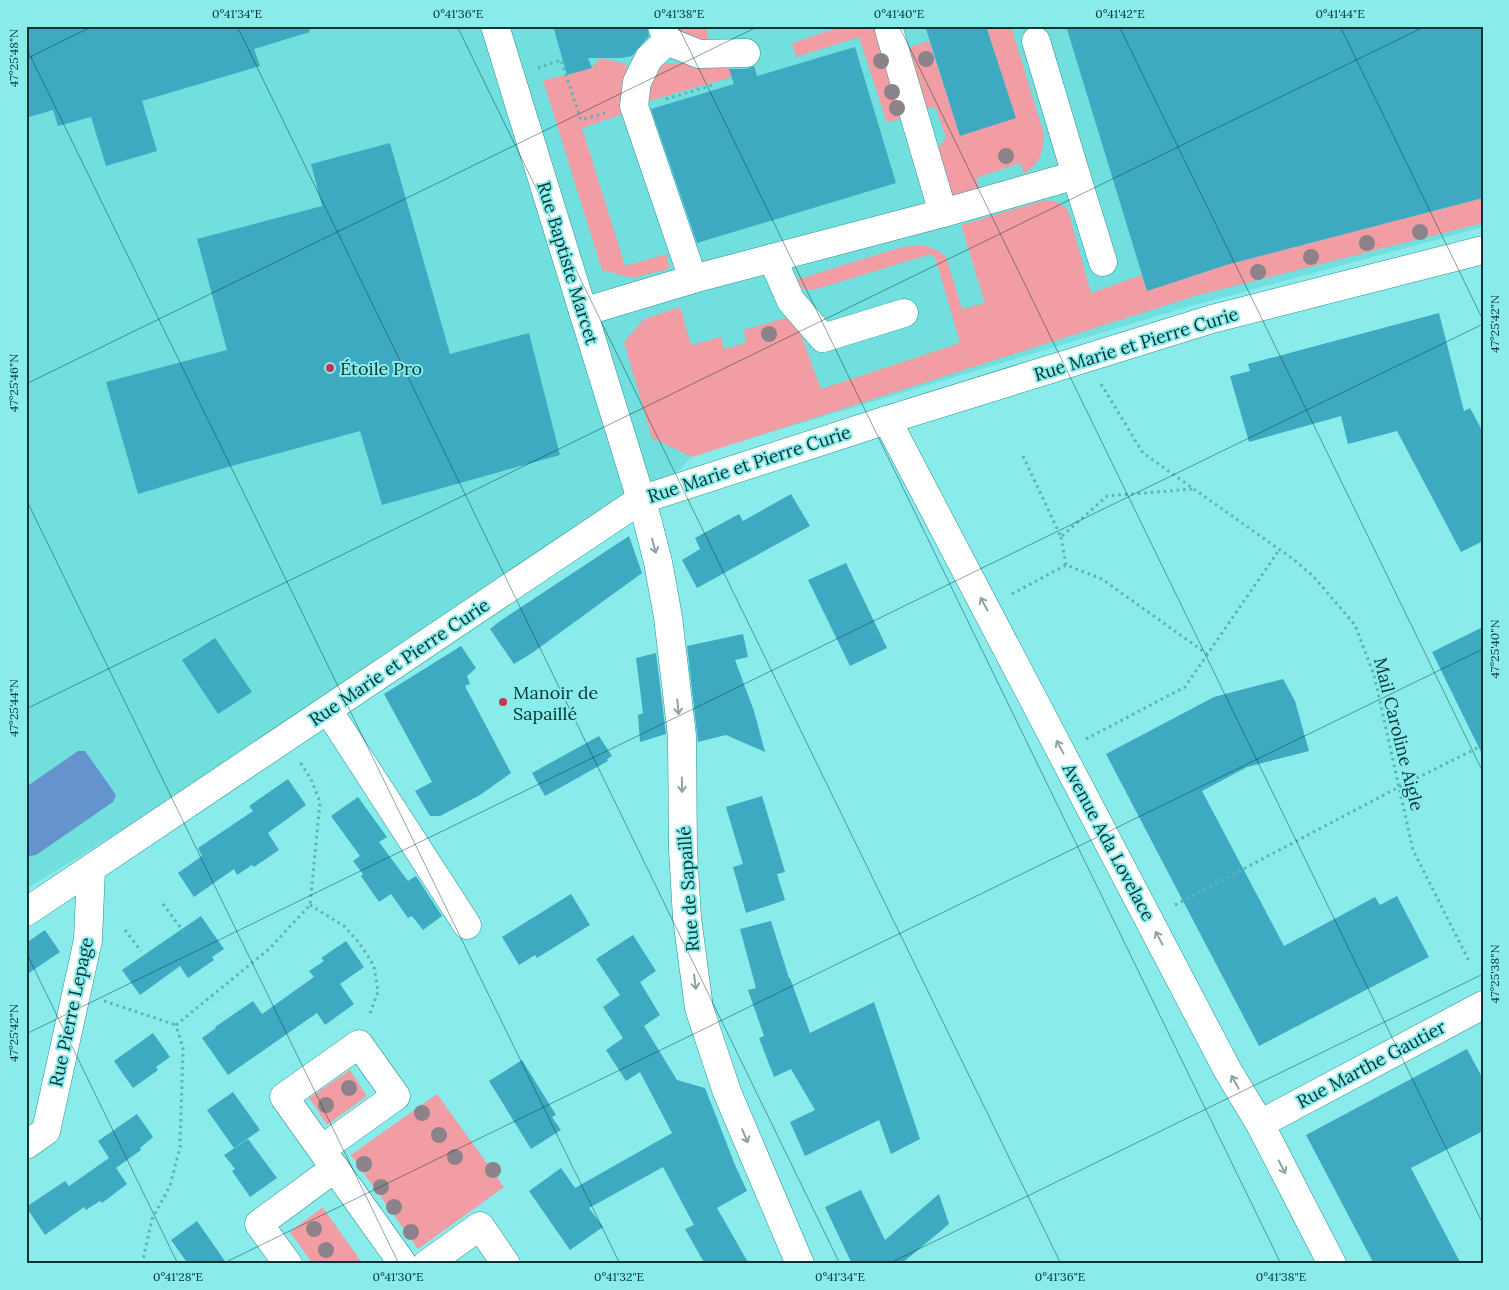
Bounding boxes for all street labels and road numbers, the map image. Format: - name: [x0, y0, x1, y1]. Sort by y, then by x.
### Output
- street label: Rue Baptiste Marcet: [532, 179, 604, 347]
- street label: Rue Marie et Pierre Curie: [1031, 302, 1241, 386]
- street label: Rue Marie et Pierre Curie: [644, 420, 854, 508]
- street label: Rue Marie et Pierre Curie: [304, 593, 494, 731]
- street label: Mail Caroline Aigle: [1369, 655, 1429, 813]
- street label: Avenue Ada Lovelace: [1057, 759, 1160, 925]
- street label: Rue de Sapaillé: [672, 825, 704, 953]
- street label: Rue Pierre Lepage: [44, 935, 98, 1089]
- street label: Rue Marthe Gautier: [1292, 1015, 1450, 1113]

